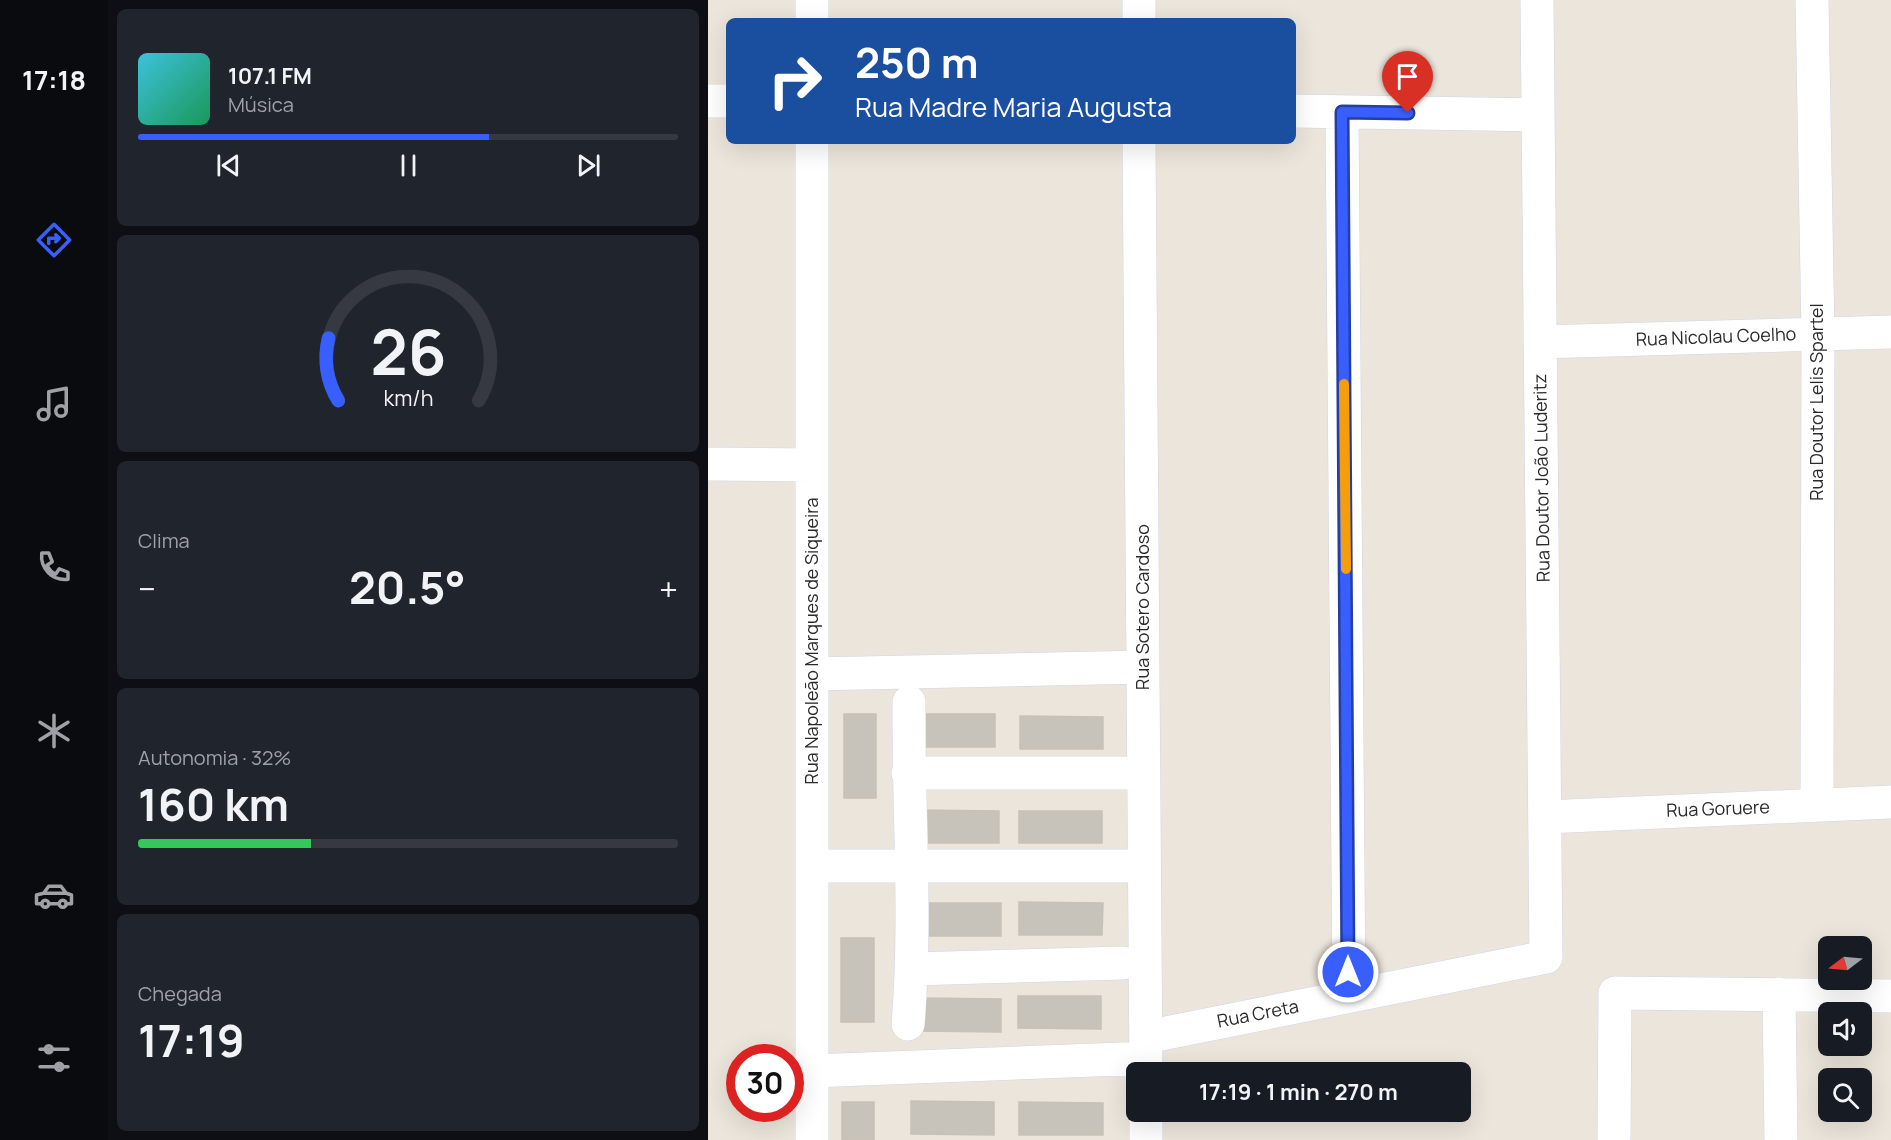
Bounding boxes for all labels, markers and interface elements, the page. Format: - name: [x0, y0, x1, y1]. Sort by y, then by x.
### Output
- text: 250 m: [855, 33, 978, 91]
- icon: right: [756, 42, 834, 120]
- pin: [1382, 51, 1433, 113]
- icon: arrive: [1391, 60, 1424, 93]
- text: 17:18: [22, 61, 86, 98]
- text: 107.1 FM: [228, 61, 312, 91]
- text: Rua Madre Maria Augusta: [855, 88, 1172, 125]
- text: Música: [228, 91, 294, 118]
- icon: previous: [212, 149, 245, 182]
- icon: pause: [392, 149, 425, 182]
- icon: next: [572, 149, 605, 182]
- icon: directions: [33, 219, 75, 261]
- street label: Rua Doutor Lelis Spartel: [1804, 303, 1828, 501]
- text: 26: [370, 308, 446, 394]
- street label: Rua Nicolau Coelho: [1635, 321, 1797, 351]
- street label: Rua Doutor João Luderitz: [1527, 374, 1555, 582]
- icon: music: [33, 383, 75, 425]
- text: km/h: [383, 383, 433, 412]
- street label: Rua Napoleão Marques de Siqueira: [799, 498, 823, 784]
- street label: Rua Sotero Cardoso: [1130, 524, 1154, 690]
- text: Clima: [138, 527, 190, 554]
- icon: phone: [33, 546, 75, 588]
- text: 20.5°: [349, 556, 466, 618]
- text: −: [138, 566, 156, 611]
- text: +: [659, 566, 678, 611]
- icon: climate: [33, 710, 75, 752]
- text: Autonomia · 32%: [138, 744, 291, 771]
- text: 160 km: [138, 773, 289, 835]
- street label: Rua Goruere: [1666, 794, 1770, 822]
- icon: car: [33, 874, 75, 916]
- north arrow: [1818, 936, 1872, 990]
- map controls: [1818, 936, 1872, 1122]
- position arrow: [1316, 940, 1380, 1004]
- text: Chegada: [138, 980, 222, 1007]
- street label: Rua Creta: [1215, 993, 1301, 1033]
- button: sound: [1818, 1002, 1872, 1056]
- text: 17:19: [138, 1009, 245, 1071]
- icon: filters: [33, 1037, 75, 1079]
- speed limit sign: 30: [726, 1044, 804, 1122]
- button: search: [1818, 1068, 1872, 1122]
- text: 17:19 · 1 min · 270 m: [1199, 1077, 1398, 1107]

